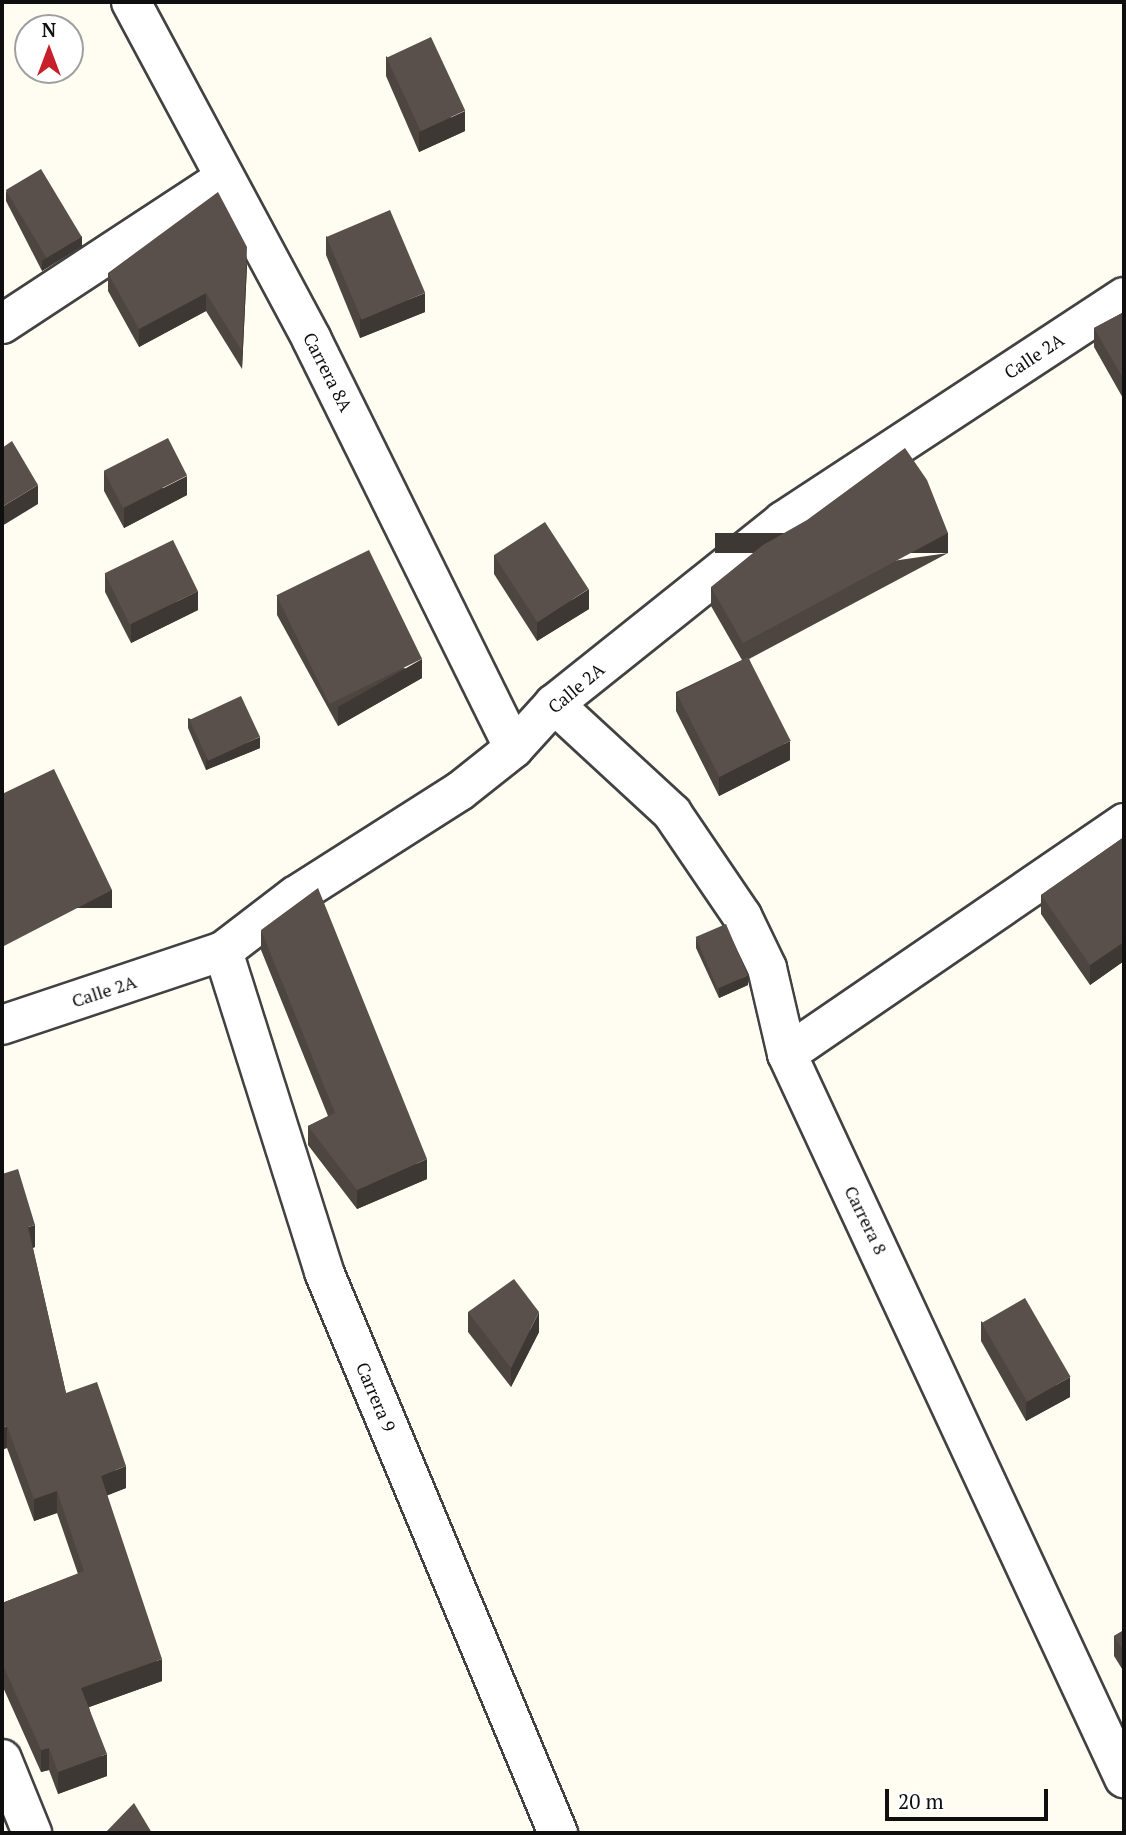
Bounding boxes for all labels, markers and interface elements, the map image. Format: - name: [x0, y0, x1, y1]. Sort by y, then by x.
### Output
- north arrow: [14, 14, 84, 84]
- text: N: [42, 17, 56, 42]
- street label: Carrera 8A: [299, 329, 357, 415]
- street label: Calle 2A: [1000, 329, 1068, 383]
- street label: Calle 2A: [543, 658, 609, 718]
- street label: Calle 2A: [69, 970, 139, 1012]
- street label: Carrera 8: [840, 1182, 892, 1258]
- street label: Carrera 9: [352, 1359, 400, 1435]
- scale bar: [888, 1776, 1051, 1820]
- text: 20 m: [898, 1787, 944, 1815]

